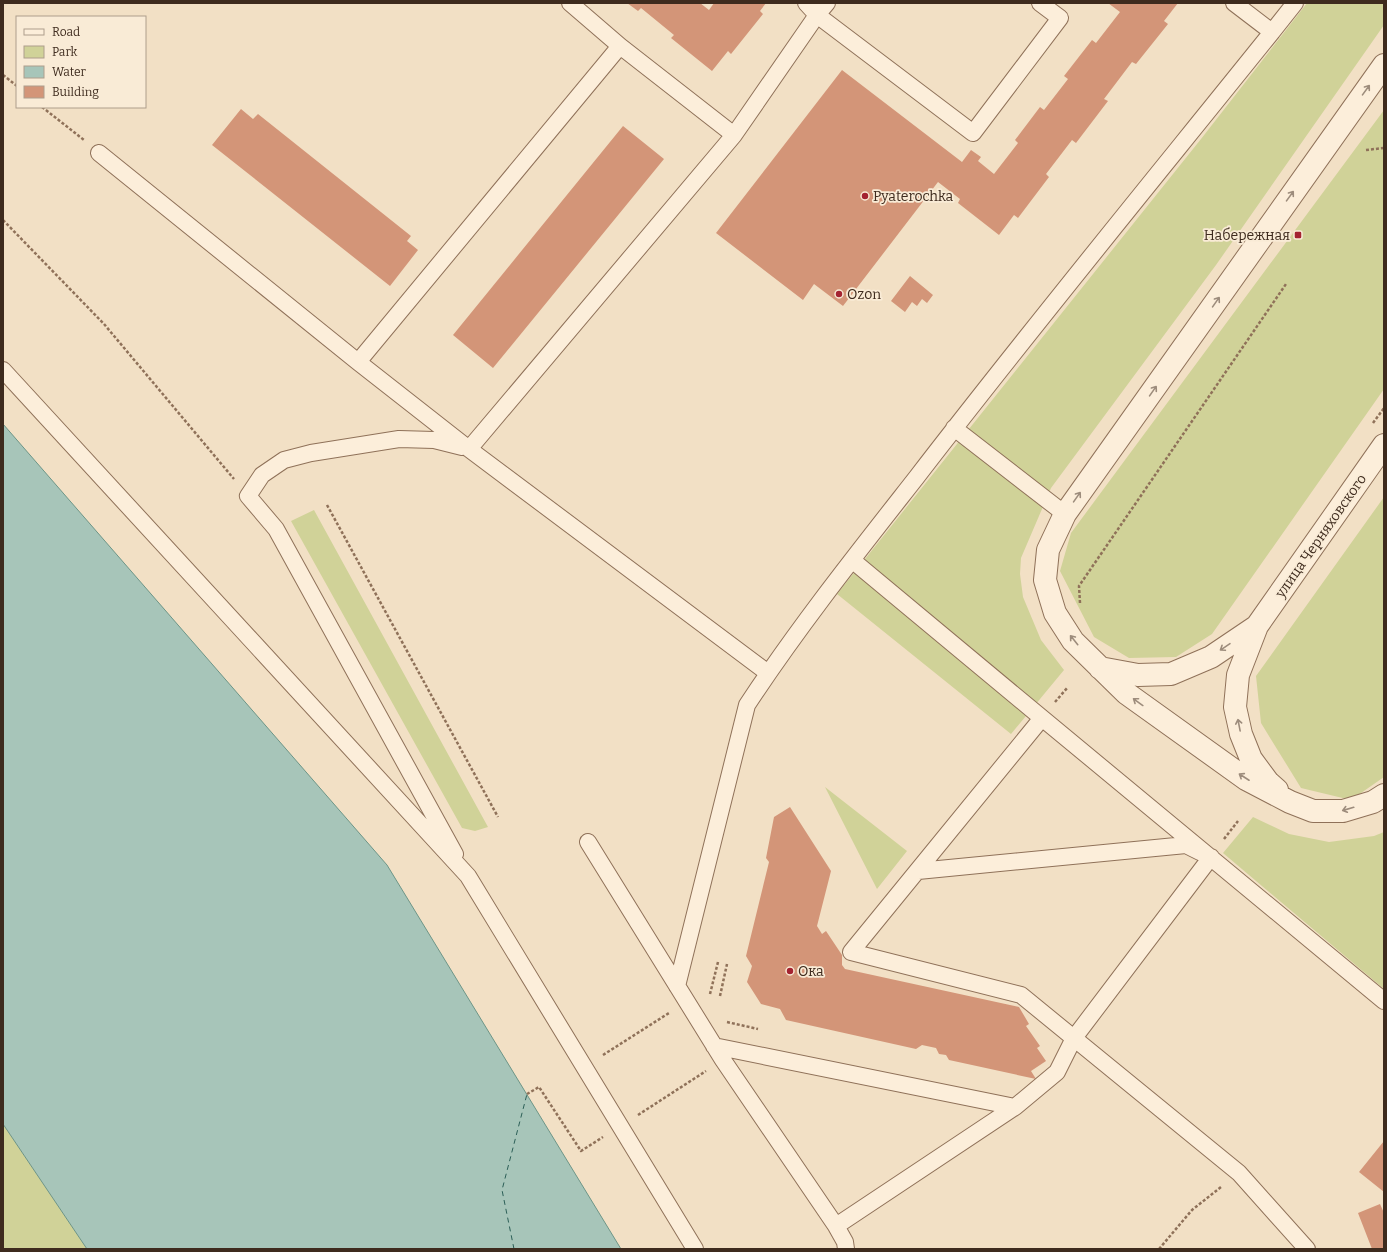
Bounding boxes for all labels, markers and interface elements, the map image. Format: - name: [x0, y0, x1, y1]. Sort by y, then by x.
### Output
- legend: [16, 16, 146, 108]
- text: Road: [52, 25, 80, 39]
- text: Park: [52, 45, 78, 59]
- text: Water: [52, 65, 87, 79]
- text: Building: [52, 85, 99, 99]
- one-way arrow: [1362, 85, 1370, 96]
- place label: Pyaterochka: [873, 188, 954, 205]
- one-way arrow: [1286, 190, 1294, 201]
- marker: Pyaterochka: [860, 191, 870, 201]
- place label: Набережная: [1204, 227, 1290, 244]
- marker: Набережная: [1293, 230, 1303, 240]
- place label: Ozon: [847, 286, 881, 303]
- marker: Ozon: [834, 289, 844, 299]
- one-way arrow: [1212, 297, 1220, 308]
- one-way arrow: [1149, 386, 1157, 397]
- street label: улица Черняховского: [1271, 471, 1370, 602]
- one-way arrow: [1073, 492, 1081, 503]
- one-way arrow: [1069, 635, 1078, 646]
- one-way arrow: [1219, 643, 1230, 652]
- one-way arrow: [1132, 698, 1143, 706]
- one-way arrow: [1234, 719, 1242, 732]
- one-way arrow: [1238, 773, 1249, 781]
- one-way arrow: [1342, 806, 1355, 813]
- place label: Ока: [798, 963, 824, 980]
- marker: Ока: [785, 966, 795, 976]

